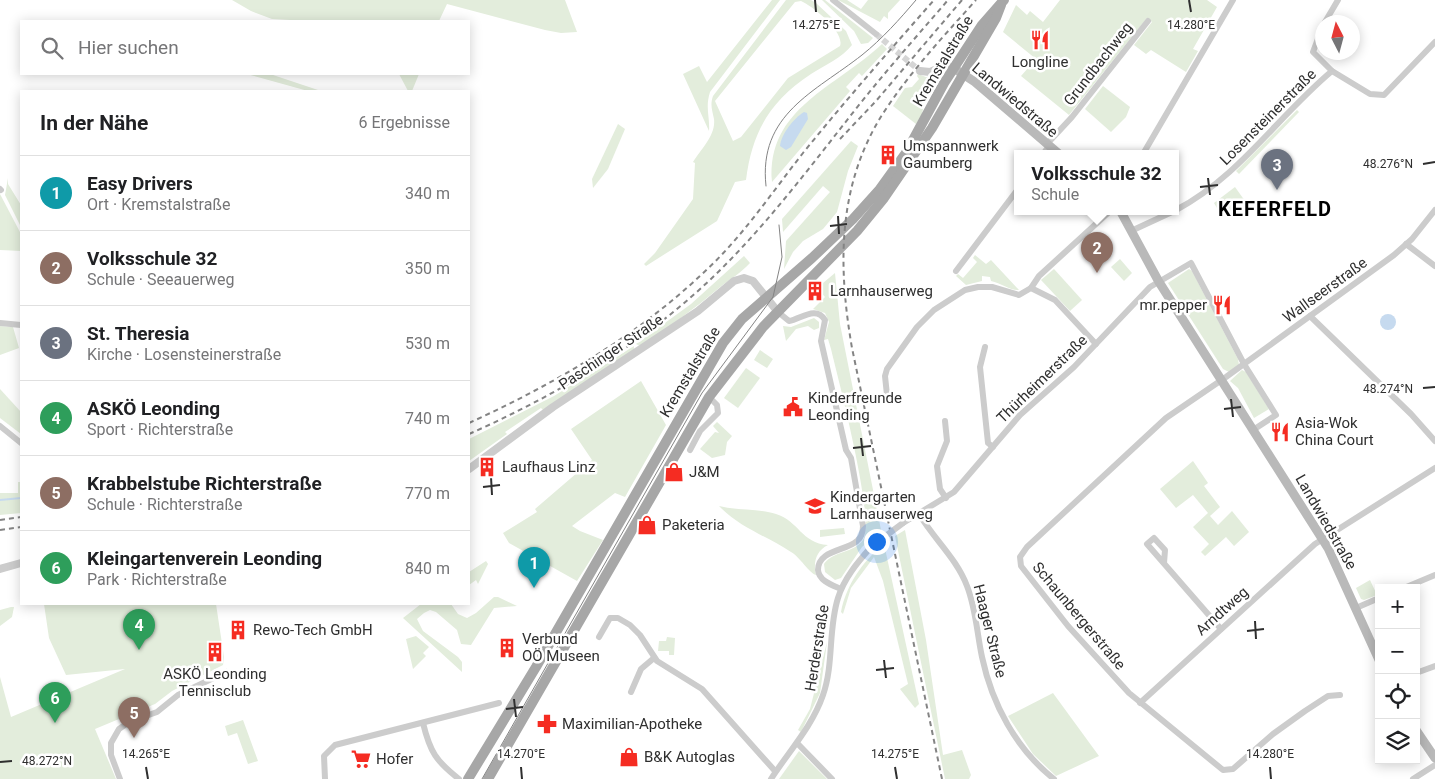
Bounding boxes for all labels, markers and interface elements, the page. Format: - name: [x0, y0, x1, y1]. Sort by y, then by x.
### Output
- street label: Kremstalstraße: [909, 12, 977, 110]
- north arrow: [1315, 15, 1360, 60]
- text: 14.275°E: [792, 18, 840, 32]
- text: 14.280°E: [1167, 18, 1215, 32]
- street label: Grundbachweg: [1060, 19, 1136, 109]
- search box: [20, 20, 470, 75]
- restaurant icon: Longline: [1029, 29, 1051, 51]
- icon: search: [38, 34, 66, 62]
- text: Hier suchen: [78, 36, 179, 59]
- place label: Longline: [1012, 53, 1068, 71]
- street label: Landwiedstraße: [968, 59, 1062, 141]
- street label: Losensteinerstraße: [1216, 65, 1320, 169]
- text: In der Nähe: [40, 111, 148, 135]
- text: 6 Ergebnisse: [358, 113, 450, 132]
- place label: Umspannwerk Gaumberg: [903, 137, 999, 172]
- building icon: Umspannwerk Gaumberg: [877, 144, 899, 166]
- pin: 3: [1261, 149, 1293, 190]
- popup: [1014, 150, 1179, 215]
- text: 48.276°N: [1363, 157, 1413, 171]
- text: Volksschule 32: [1031, 162, 1162, 185]
- text: Easy Drivers: [87, 172, 193, 195]
- text: 1: [51, 184, 61, 203]
- text: 340 m: [405, 184, 450, 203]
- text: Schule: [1031, 185, 1079, 204]
- text: Ort · Kremstalstraße: [87, 195, 230, 214]
- district label: KEFERFELD: [1218, 197, 1332, 221]
- pin: 2: [1081, 232, 1113, 273]
- text: Volksschule 32: [87, 247, 217, 270]
- street label: Wallseerstraße: [1279, 253, 1371, 327]
- text: 2: [51, 259, 61, 278]
- text: 350 m: [405, 259, 450, 278]
- text: Schule · Seeauerweg: [87, 270, 235, 289]
- building icon: Larnhauserweg: [804, 280, 826, 302]
- place label: Larnhauserweg: [830, 282, 933, 300]
- restaurant icon: mr.pepper: [1211, 294, 1233, 316]
- place label: mr.pepper: [1139, 296, 1207, 314]
- street label: Paschinger Straße: [555, 310, 667, 394]
- text: St. Theresia: [87, 322, 190, 345]
- street label: Kremstalstraße: [656, 323, 724, 421]
- street label: Thürheimerstraße: [993, 331, 1091, 427]
- text: 3: [51, 334, 61, 353]
- text: 530 m: [405, 334, 450, 353]
- text: Kirche · Losensteinerstraße: [87, 345, 281, 364]
- text: 48.274°N: [1363, 382, 1413, 396]
- place label: Kinderfreunde Leonding: [808, 389, 902, 424]
- public building icon: Kinderfreunde Leonding: [782, 396, 804, 418]
- text: ASKÖ Leonding: [87, 397, 220, 420]
- text: 4: [51, 409, 61, 428]
- text: 740 m: [405, 409, 450, 428]
- place label: Asia-Wok China Court: [1295, 414, 1374, 449]
- text: Sport · Richterstraße: [87, 420, 233, 439]
- restaurant icon: Asia-Wok China Court: [1269, 421, 1291, 443]
- building icon: Laufhaus Linz: [476, 456, 498, 478]
- place label: Laufhaus Linz: [502, 458, 595, 476]
- shop icon: J&M: [663, 461, 685, 483]
- place label: J&M: [689, 463, 720, 481]
- street label: Landwiedstraße: [1292, 471, 1361, 573]
- text: Krabbelstube Richterstraße: [87, 472, 322, 495]
- text: 5: [51, 484, 61, 503]
- text: 770 m: [405, 484, 450, 503]
- place label: Kindergarten Larnhauserweg: [830, 488, 933, 523]
- text: Schule · Richterstraße: [87, 495, 242, 514]
- school or university icon: Kindergarten Larnhauserweg: [804, 495, 826, 517]
- shop icon: Paketeria: [636, 514, 658, 536]
- place label: Paketeria: [662, 516, 725, 534]
- your location: [864, 529, 890, 555]
- text: Kleingartenverein Leonding: [87, 547, 322, 570]
- pin: 1: [518, 547, 550, 588]
- text: 6: [51, 559, 61, 578]
- text: 840 m: [405, 559, 450, 578]
- street label: Schaunbergerstraße: [1029, 559, 1129, 674]
- text: Park · Richterstraße: [87, 570, 227, 589]
- street label: Haager Straße: [970, 582, 1010, 680]
- street label: Arndtweg: [1192, 583, 1252, 639]
- map controls: [1375, 584, 1420, 764]
- button: +: [1375, 584, 1420, 629]
- street label: Herderstraße: [801, 603, 833, 693]
- pin: 4: [123, 609, 155, 650]
- building icon: Rewo-Tech GmbH: [227, 619, 249, 641]
- place label: Rewo-Tech GmbH: [253, 621, 373, 639]
- button: −: [1375, 629, 1420, 674]
- place label: Verbund OÖ Museen: [522, 630, 600, 665]
- building icon: Verbund OÖ Museen: [496, 637, 518, 659]
- building icon: ASKÖ Leonding Tennisclub: [204, 641, 226, 663]
- place label: ASKÖ Leonding Tennisclub: [163, 665, 267, 700]
- button: locate: [1375, 674, 1420, 719]
- pin: 6: [39, 682, 71, 723]
- pin: 5: [118, 697, 150, 738]
- pharmacy icon: Maximilian-Apotheke: [536, 713, 558, 735]
- place label: Maximilian-Apotheke: [562, 715, 702, 733]
- button: layers: [1375, 719, 1420, 764]
- shop icon: B&K Autoglas: [618, 746, 640, 768]
- text: 14.265°E: [122, 747, 170, 761]
- text: 14.270°E: [497, 747, 545, 761]
- text: 14.275°E: [871, 747, 919, 761]
- text: 14.280°E: [1246, 747, 1294, 761]
- supermarket icon: Hofer: [350, 748, 372, 770]
- place label: B&K Autoglas: [644, 748, 735, 766]
- place label: Hofer: [376, 750, 413, 768]
- text: 48.272°N: [22, 754, 72, 768]

